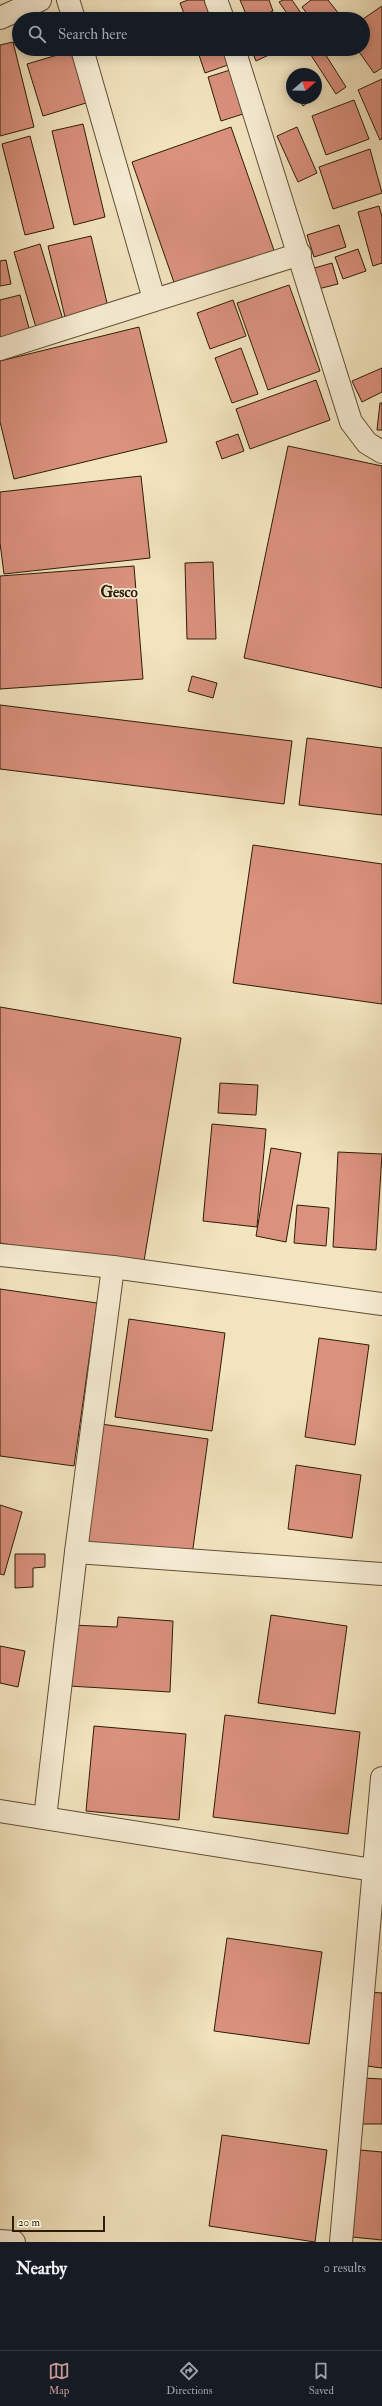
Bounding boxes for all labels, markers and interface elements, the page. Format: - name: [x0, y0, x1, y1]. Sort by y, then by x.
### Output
- search box: [12, 12, 370, 56]
- icon: search: [26, 23, 48, 45]
- text: Search here: [58, 25, 127, 44]
- north arrow: [286, 68, 322, 104]
- district label: Gesco: [100, 583, 138, 602]
- scale bar: [12, 2214, 105, 2233]
- text: 20 m: [18, 2216, 40, 2229]
- text: Nearby: [16, 2258, 67, 2279]
- text: 0 results: [323, 2260, 366, 2276]
- tab: Map: [48, 2360, 70, 2397]
- tab: Directions: [166, 2360, 213, 2397]
- tab: Saved: [309, 2360, 334, 2397]

